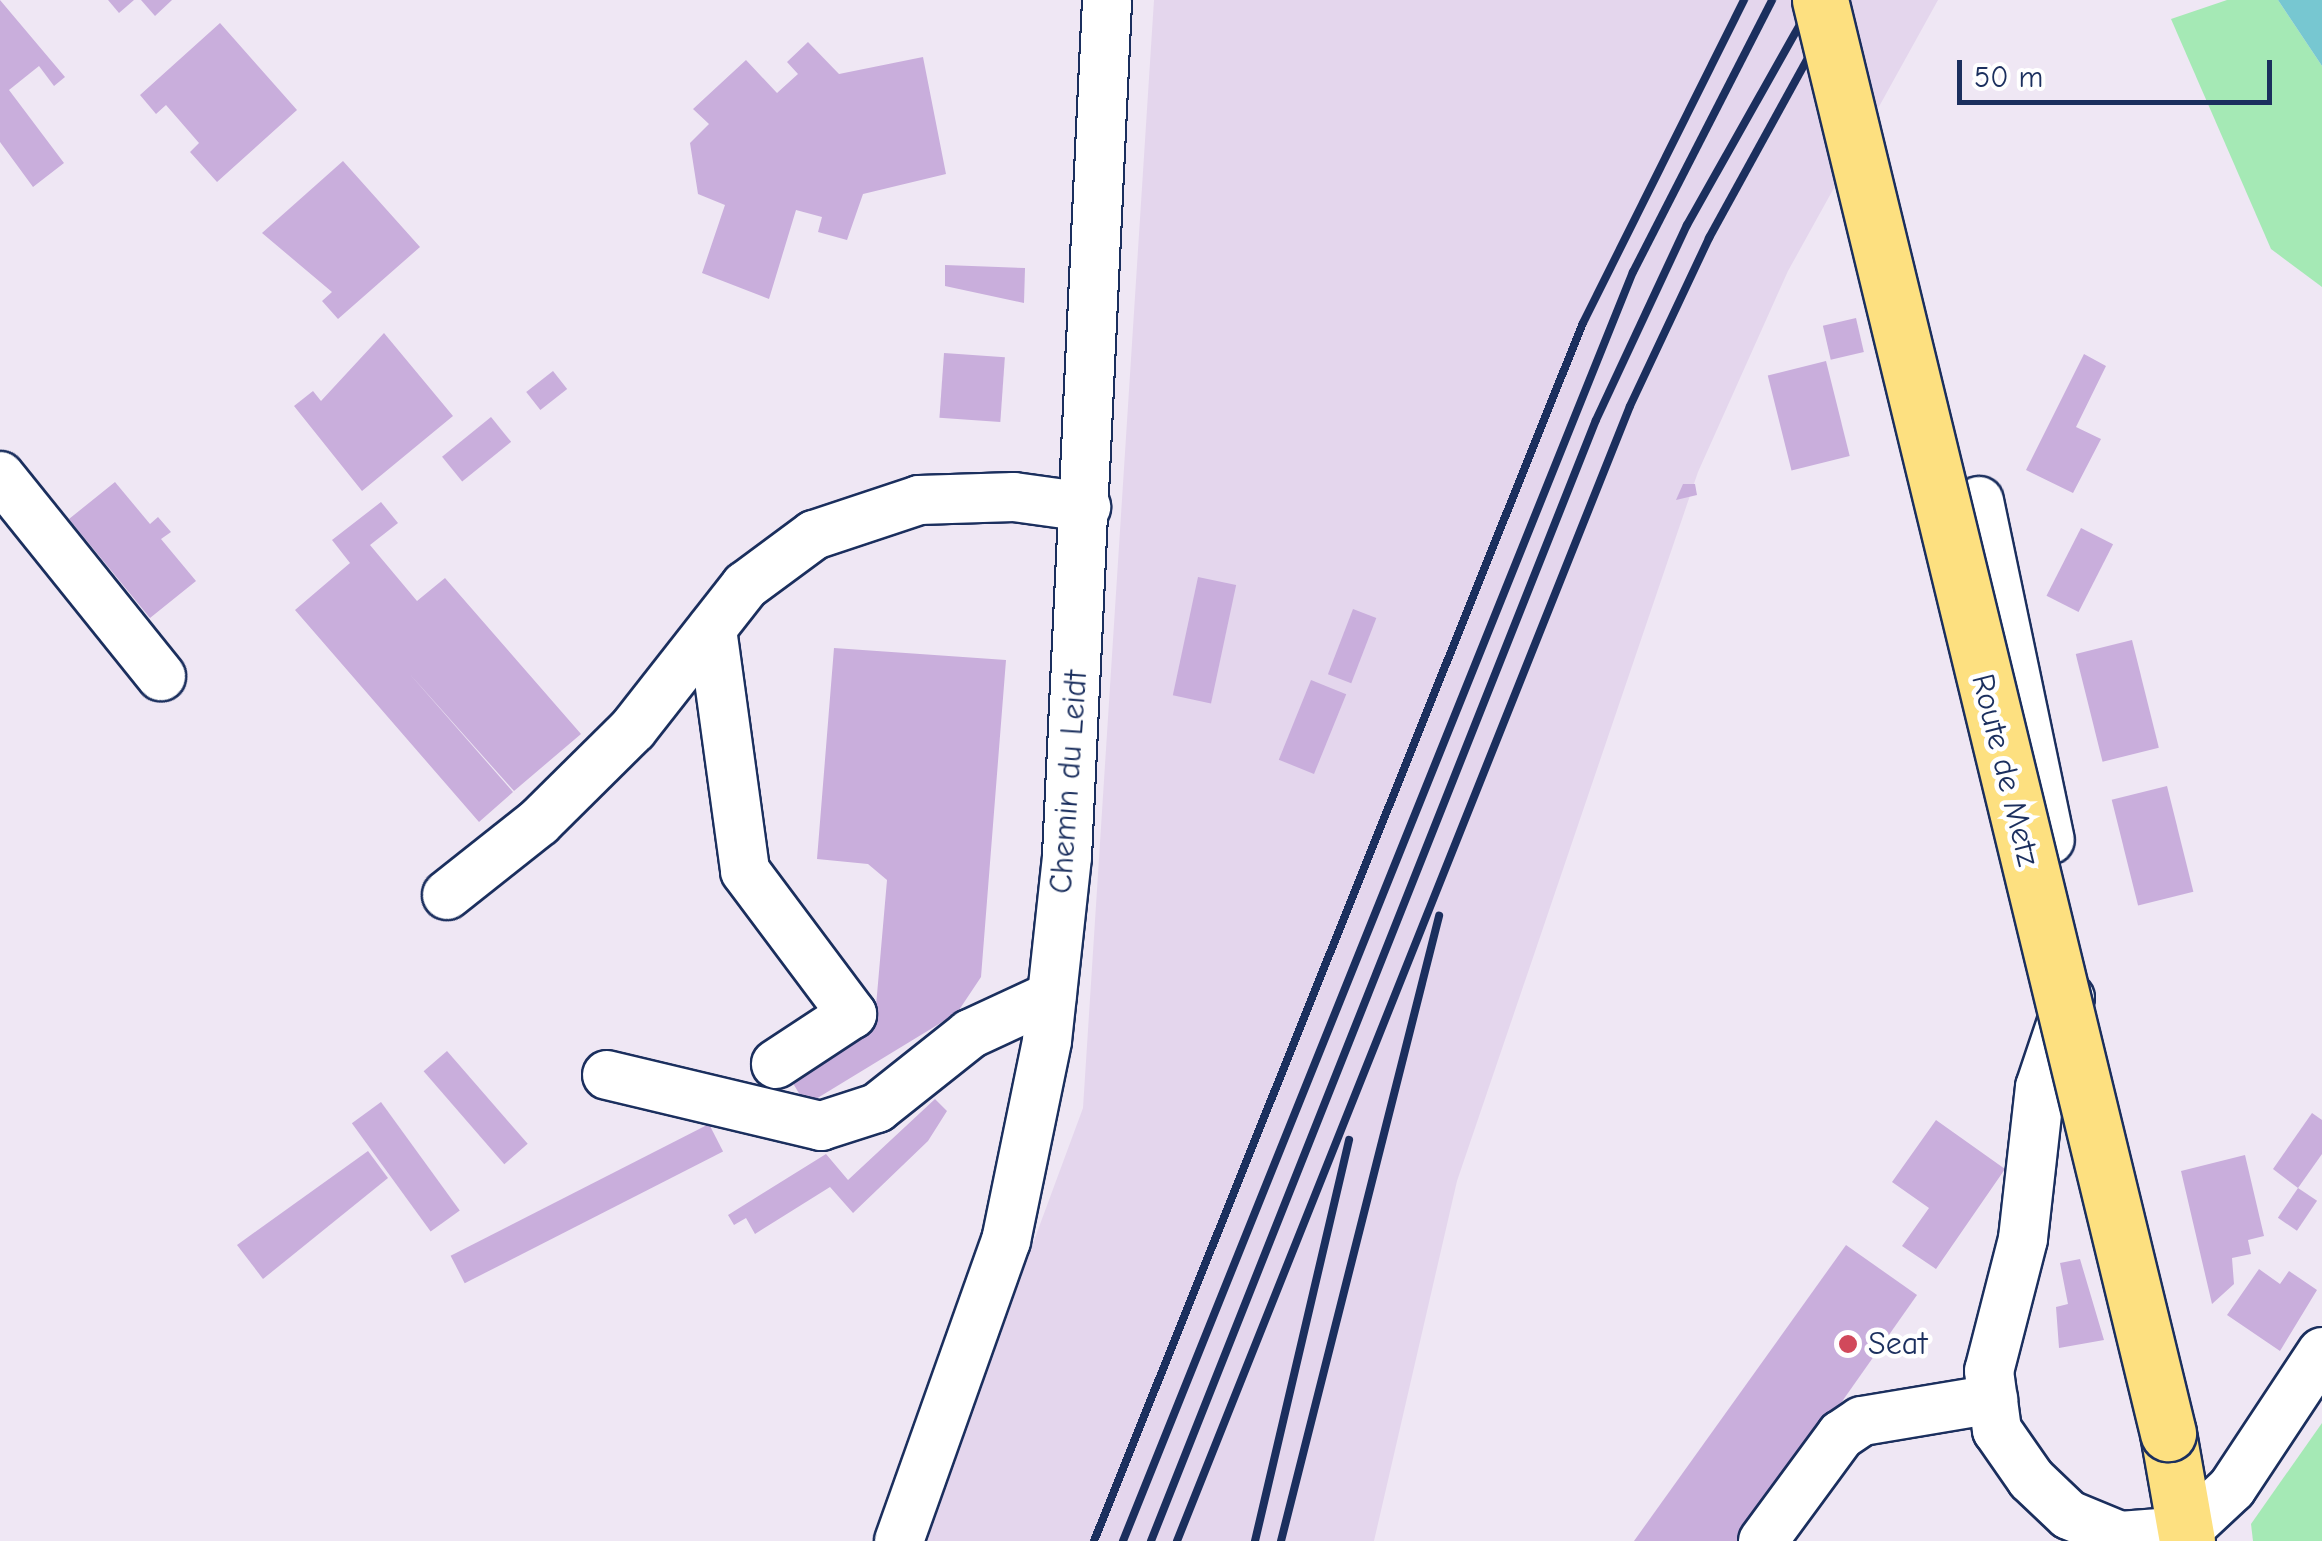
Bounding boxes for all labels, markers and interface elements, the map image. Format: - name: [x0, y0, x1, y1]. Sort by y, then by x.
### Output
- scale bar: [1962, 40, 2277, 102]
- text: 50 m: [1974, 60, 2043, 95]
- street label: Chemin du Leidt: [1042, 669, 1096, 895]
- street label: Route de Metz: [1963, 670, 2047, 870]
- place label: Seat: [1868, 1325, 1927, 1363]
- marker: Seat: [1837, 1333, 1859, 1355]

